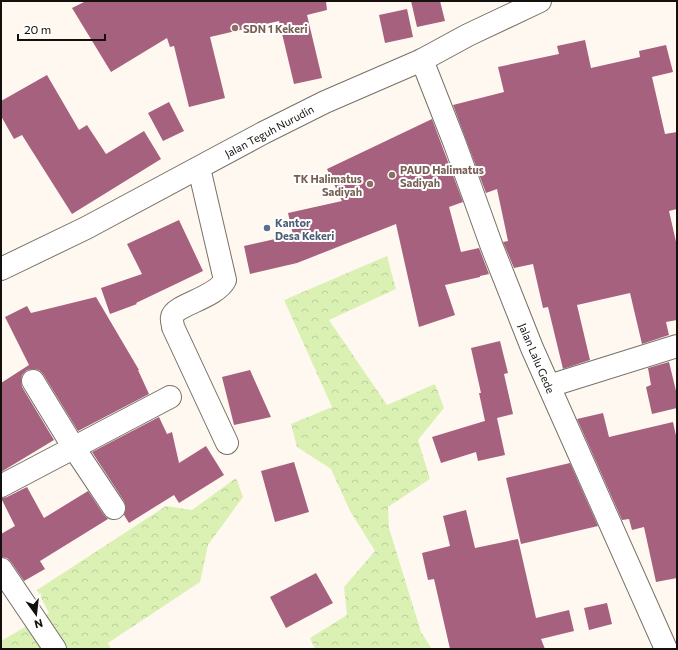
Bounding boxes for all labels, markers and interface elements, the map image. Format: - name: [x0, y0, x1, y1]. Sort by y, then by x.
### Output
- scale bar: [18, 16, 105, 42]
- text: 20 m: [24, 22, 51, 36]
- place label: SDN 1 Kekeri: [243, 22, 308, 35]
- marker: SDN 1 Kekeri: [230, 23, 240, 33]
- street label: Jalan Teguh Nurudin: [222, 102, 316, 161]
- place label: PAUD Halimatus Sadiyah: [400, 163, 484, 189]
- marker: PAUD Halimatus Sadiyah: [387, 170, 397, 180]
- place label: TK Halimatus Sadiyah: [294, 172, 362, 198]
- marker: TK Halimatus Sadiyah: [365, 179, 375, 189]
- place label: Kantor Desa Kekeri: [275, 216, 334, 242]
- marker: Kantor Desa Kekeri: [262, 223, 272, 233]
- street label: Jalan Lalu Gede: [515, 321, 558, 396]
- north arrow: [16, 594, 56, 634]
- text: N: [33, 617, 44, 631]

